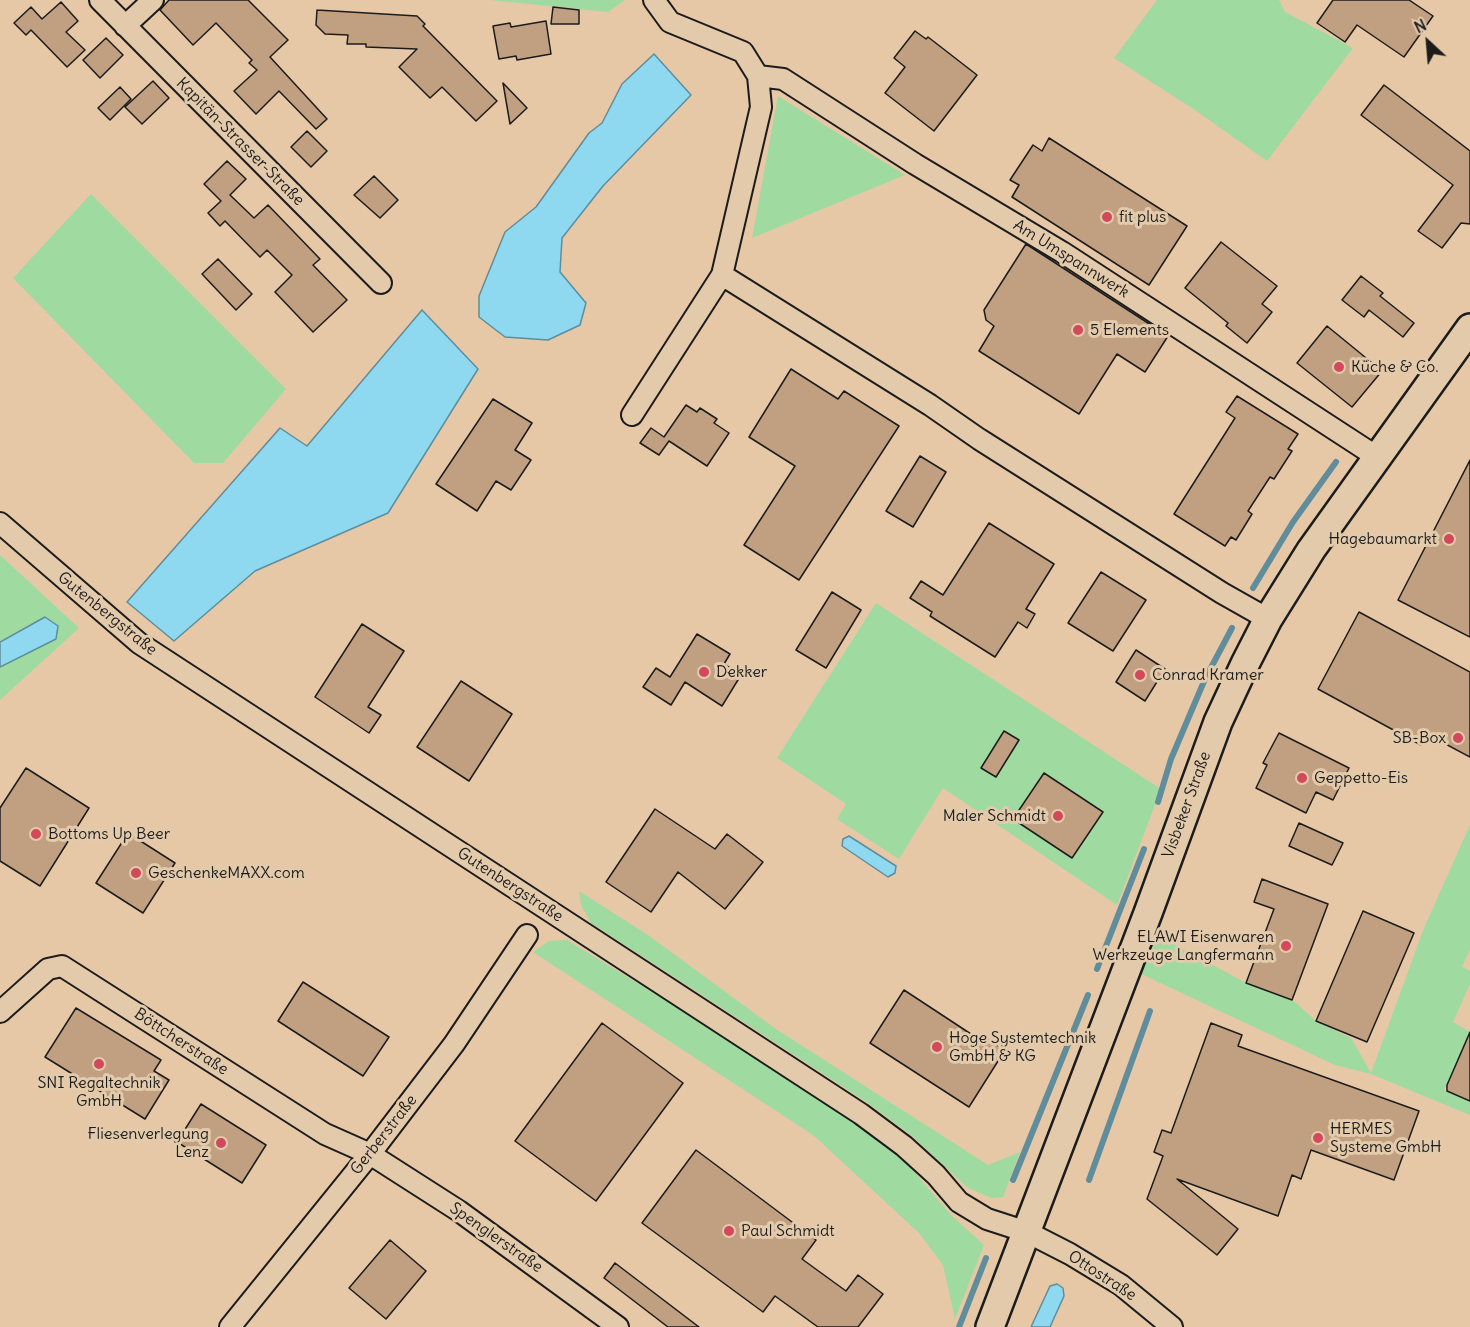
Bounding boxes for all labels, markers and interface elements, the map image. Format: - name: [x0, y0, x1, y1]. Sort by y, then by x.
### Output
- north arrow: [1398, 12, 1458, 72]
- text: N: [1411, 14, 1429, 37]
- street label: Kapitän-Strasser-Straße: [172, 74, 308, 210]
- place label: fit plus: [1119, 207, 1166, 227]
- marker: fit plus: [1100, 210, 1114, 224]
- street label: Am Umspannwerk: [1010, 216, 1132, 302]
- place label: 5 Elements: [1090, 320, 1169, 340]
- marker: 5 Elements: [1071, 323, 1085, 337]
- place label: Küche & Co.: [1351, 357, 1439, 377]
- marker: Küche & Co.: [1332, 360, 1346, 374]
- place label: Hagebaumarkt: [1328, 529, 1437, 549]
- marker: Hagebaumarkt: [1442, 532, 1456, 546]
- street label: Gutenbergstraße: [53, 568, 161, 660]
- place label: Dekker: [716, 662, 767, 682]
- marker: Dekker: [697, 665, 711, 679]
- place label: Conrad Kramer: [1152, 665, 1264, 685]
- marker: Conrad Kramer: [1133, 668, 1147, 682]
- place label: SB-Box: [1393, 728, 1446, 748]
- marker: SB-Box: [1451, 731, 1465, 745]
- street label: Visbeker Straße: [1159, 749, 1215, 861]
- place label: Geppetto-Eis: [1314, 768, 1408, 788]
- marker: Geppetto-Eis: [1295, 771, 1309, 785]
- place label: Maler Schmidt: [943, 806, 1046, 826]
- marker: Maler Schmidt: [1051, 809, 1065, 823]
- place label: Bottoms Up Beer: [48, 824, 170, 844]
- marker: Bottoms Up Beer: [29, 827, 43, 841]
- street label: Gutenbergstraße: [454, 844, 566, 926]
- place label: GeschenkeMAXX.com: [148, 863, 305, 883]
- marker: GeschenkeMAXX.com: [129, 866, 143, 880]
- place label: ELAWI Eisenwaren Werkzeuge Langfermann: [1093, 927, 1274, 965]
- marker: ELAWI Eisenwaren Werkzeuge Langfermann: [1279, 939, 1293, 953]
- street label: Böttcherstraße: [130, 1004, 232, 1080]
- place label: Hoge Systemtechnik GmbH & KG: [949, 1028, 1096, 1066]
- marker: Hoge Systemtechnik GmbH & KG: [930, 1040, 944, 1054]
- marker: SNI Regaltechnik GmbH: [92, 1057, 106, 1071]
- place label: SNI Regaltechnik GmbH: [37, 1073, 161, 1111]
- street label: Gerberstraße: [347, 1091, 421, 1179]
- place label: HERMES Systeme GmbH: [1330, 1119, 1441, 1157]
- place label: Fliesenverlegung Lenz: [88, 1124, 209, 1162]
- marker: HERMES Systeme GmbH: [1311, 1131, 1325, 1145]
- marker: Fliesenverlegung Lenz: [214, 1136, 228, 1150]
- street label: Spenglerstraße: [446, 1199, 546, 1277]
- place label: Paul Schmidt: [741, 1221, 835, 1241]
- marker: Paul Schmidt: [722, 1224, 736, 1238]
- street label: Ottostraße: [1064, 1247, 1140, 1305]

